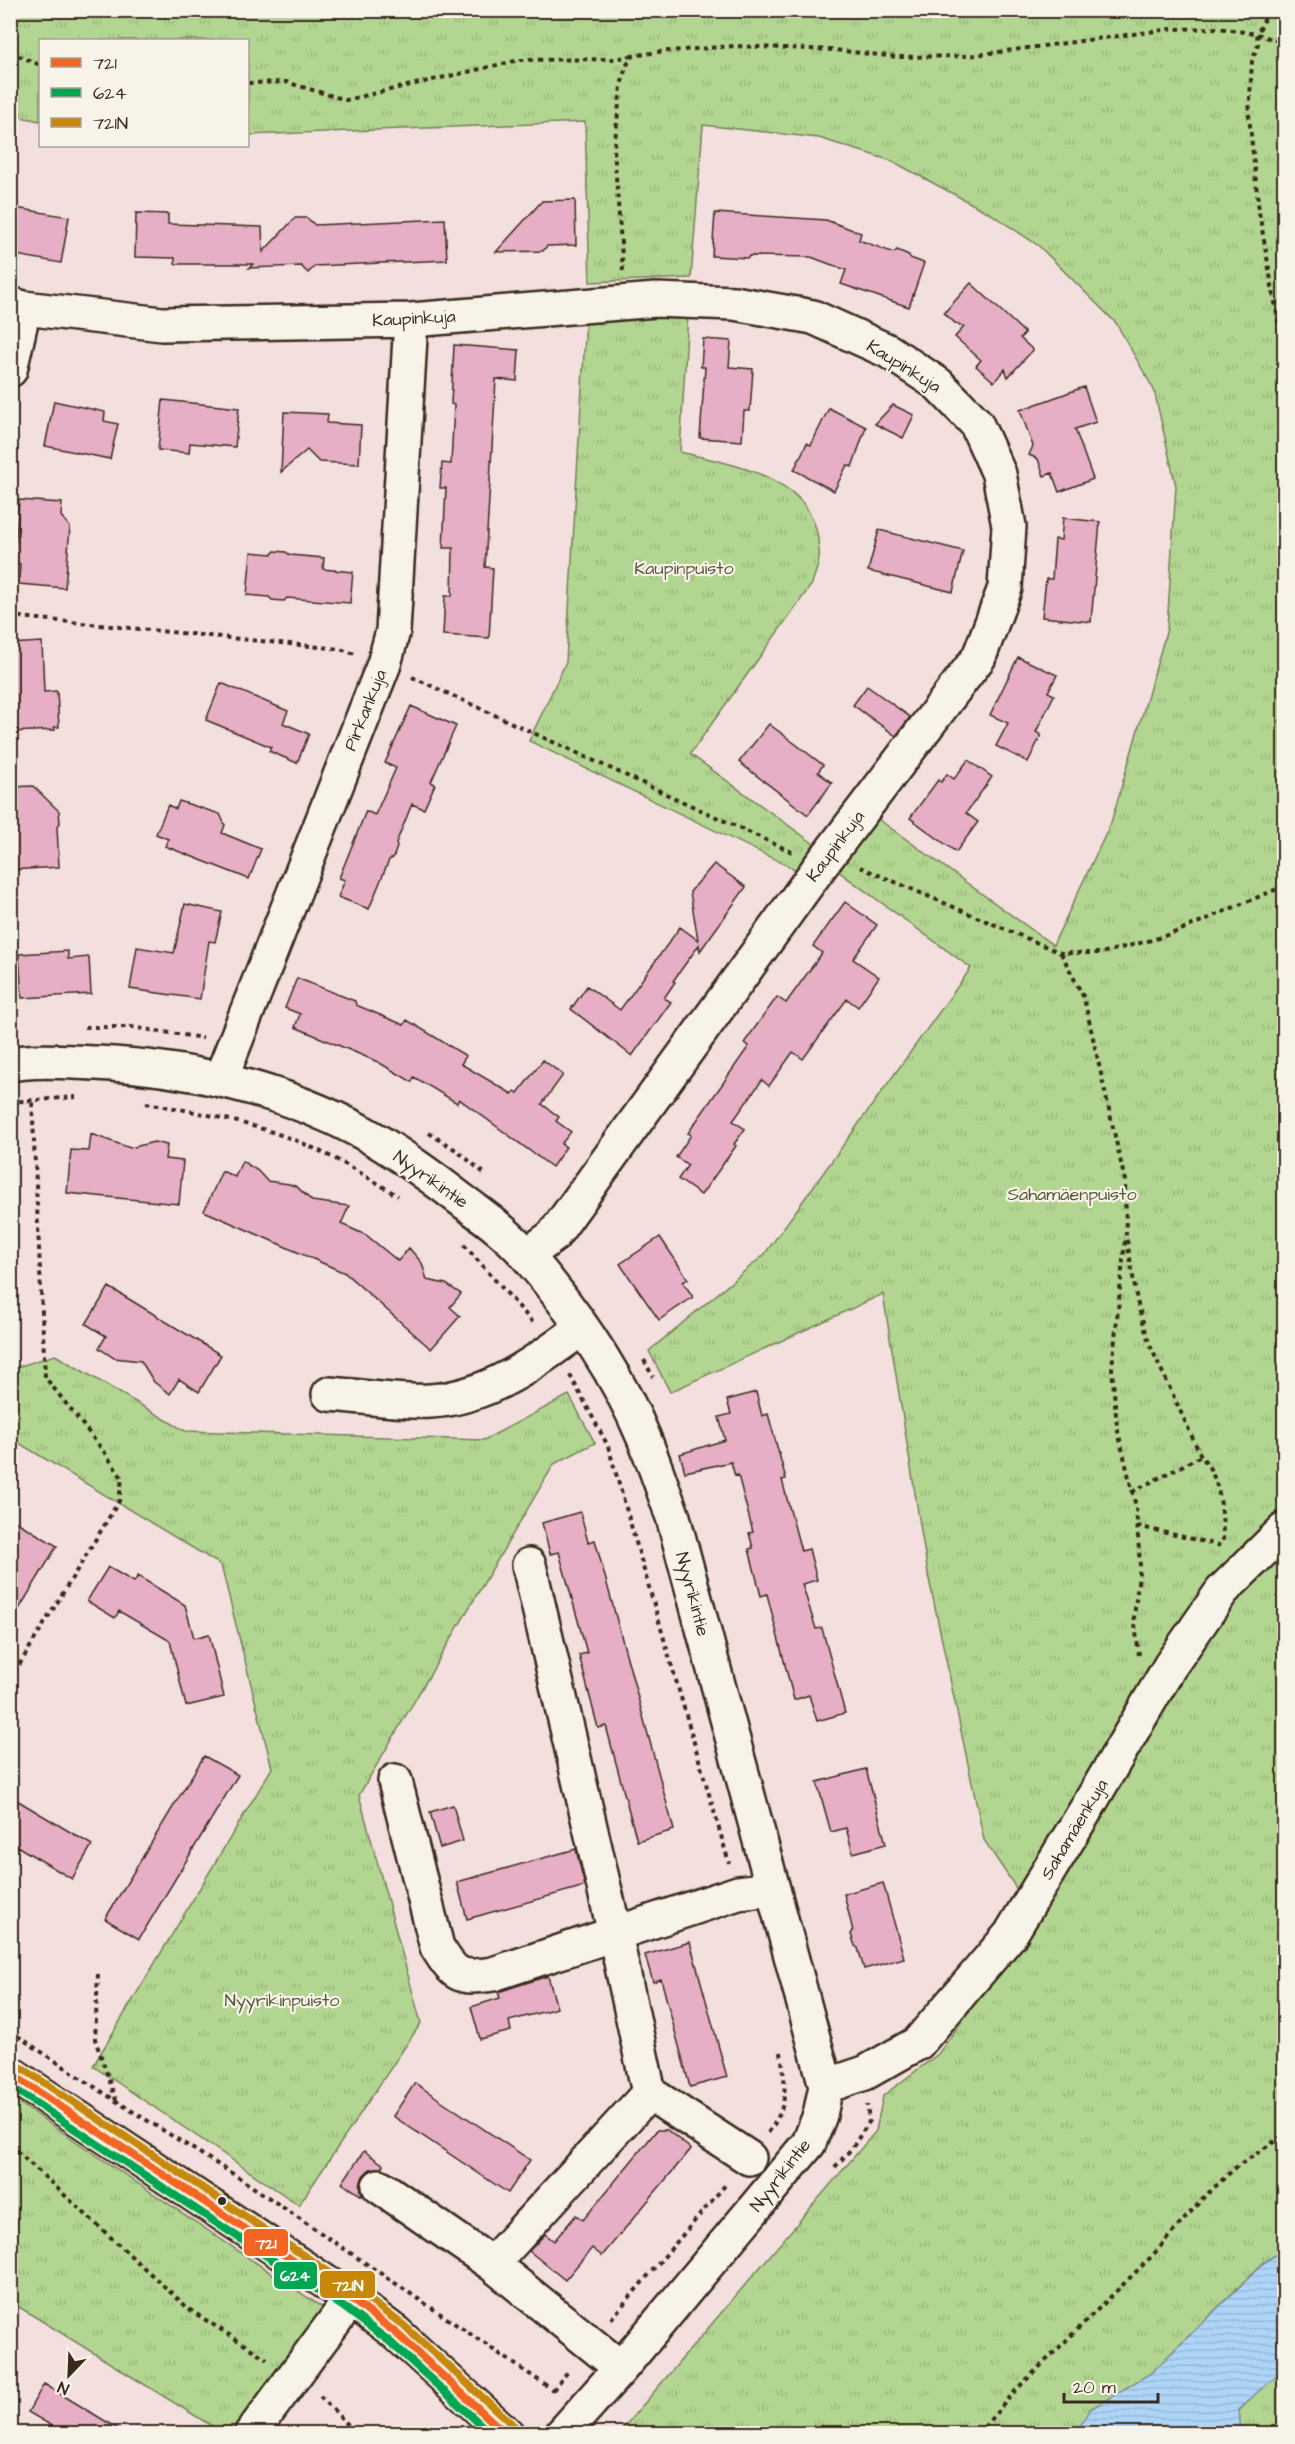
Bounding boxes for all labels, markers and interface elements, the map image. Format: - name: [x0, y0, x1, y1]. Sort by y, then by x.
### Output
- legend: [39, 39, 249, 147]
- text: 721: [93, 51, 117, 76]
- text: 624: [93, 81, 127, 106]
- text: 721N: [93, 111, 128, 136]
- street label: Kaupinkuja: [372, 304, 456, 333]
- street label: Kaupinkuja: [862, 334, 946, 399]
- park label: Kaupinpuisto: [634, 556, 734, 581]
- street label: Pirkankuja: [338, 666, 393, 755]
- street label: Kaupinkuja: [800, 805, 871, 887]
- street label: Nyyrikintie: [388, 1144, 473, 1215]
- park label: Sahamäenpuisto: [1007, 1182, 1137, 1207]
- street label: Nyyrikintie: [668, 1549, 716, 1640]
- street label: Sahamäenkuja: [1035, 1774, 1114, 1884]
- park label: Nyyrikinpuisto: [225, 1988, 339, 2014]
- street label: Nyyrikintie: [744, 2133, 818, 2218]
- unlabelled marker: [216, 2195, 228, 2207]
- line badge: 721: [243, 2228, 289, 2257]
- text: 721: [254, 2233, 277, 2255]
- line badge: 624: [273, 2261, 318, 2290]
- text: 624: [280, 2265, 310, 2287]
- line badge: 721N: [319, 2270, 376, 2299]
- text: 721N: [331, 2275, 364, 2297]
- north arrow: [39, 2345, 99, 2405]
- scale bar: [1064, 2366, 1158, 2404]
- text: 20 m: [1073, 2375, 1116, 2400]
- text: N: [55, 2376, 72, 2400]

